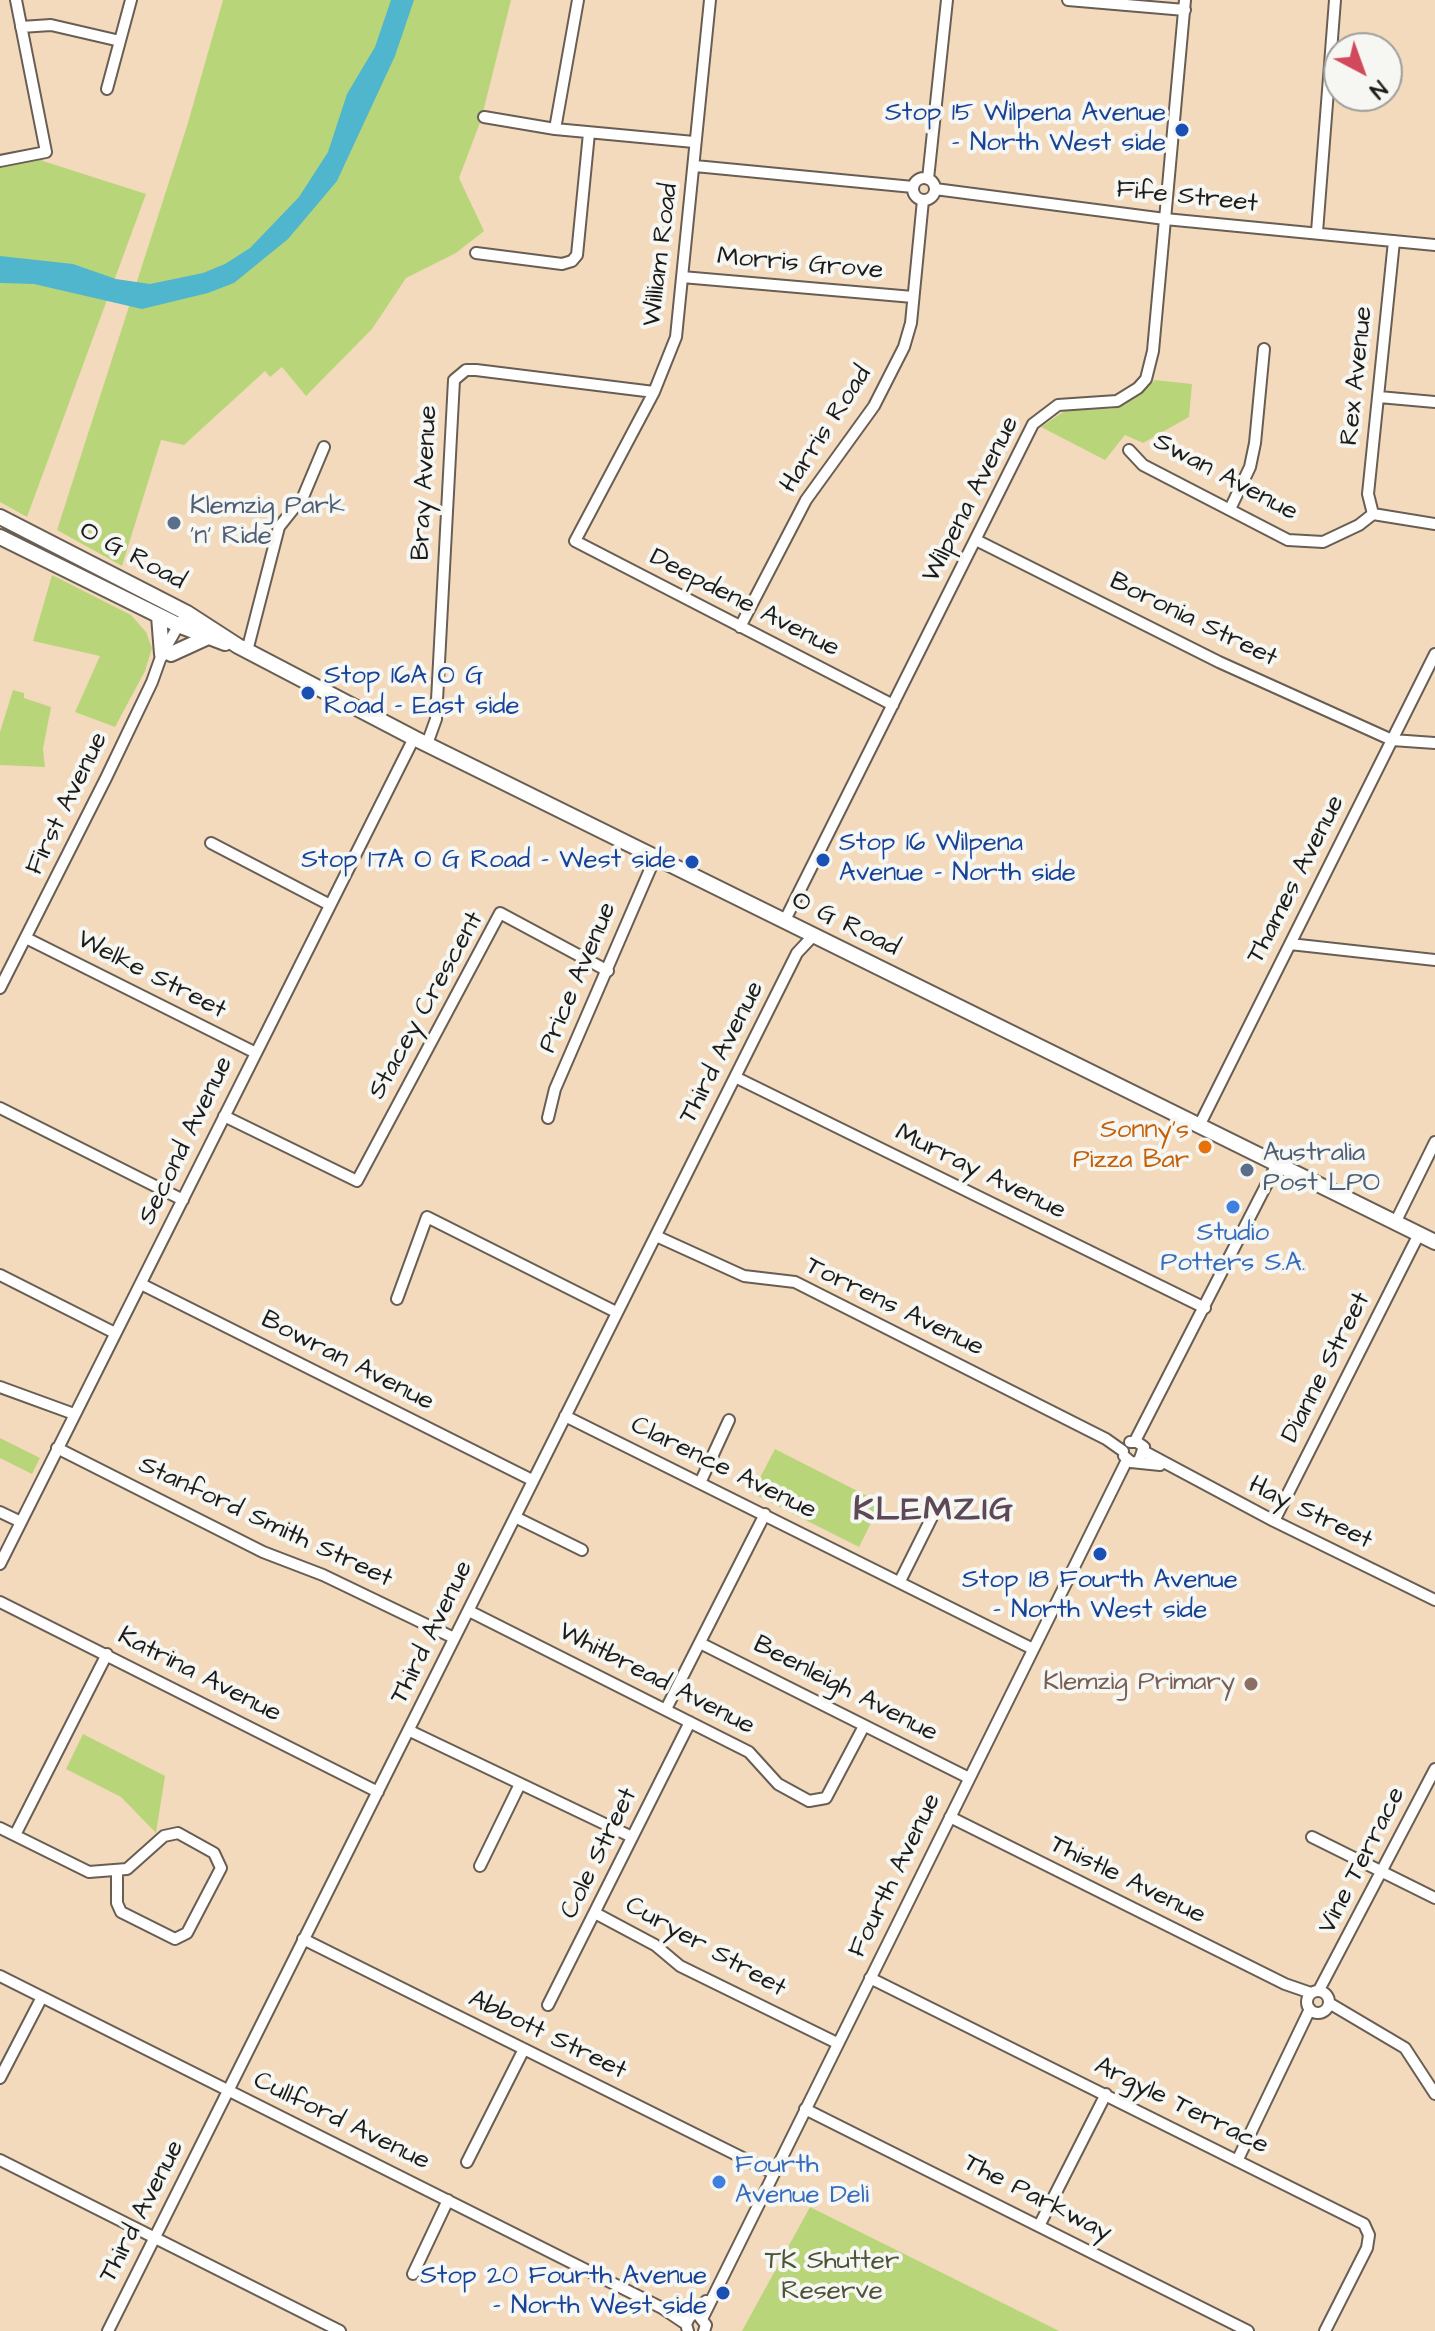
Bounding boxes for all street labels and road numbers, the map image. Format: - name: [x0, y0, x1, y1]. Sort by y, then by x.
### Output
- street label: Fife Street: [1115, 175, 1259, 221]
- street label: William Road: [638, 182, 686, 328]
- street label: Morris Grove: [716, 242, 884, 288]
- street label: Rex Avenue: [1335, 305, 1381, 447]
- street label: Harris Road: [774, 361, 880, 499]
- street label: Bray Avenue: [406, 405, 446, 561]
- street label: Wilpena Avenue: [917, 412, 1027, 588]
- street label: Swan Avenue: [1148, 427, 1302, 529]
- street label: O G Road: [73, 516, 191, 598]
- street label: Deepdene Avenue: [644, 543, 844, 665]
- street label: Boronia Street: [1104, 567, 1282, 675]
- street label: First Avenue: [20, 728, 116, 880]
- street label: Thames Avenue: [1241, 791, 1353, 969]
- street label: O G Road: [786, 886, 904, 964]
- street label: Price Avenue: [533, 898, 625, 1058]
- street label: Stacey Crescent: [363, 907, 491, 1105]
- street label: Welke Street: [71, 925, 231, 1027]
- street label: Third Avenue: [674, 977, 772, 1129]
- street label: Second Avenue: [133, 1052, 241, 1230]
- street label: Murray Avenue: [890, 1118, 1070, 1228]
- street label: Torrens Avenue: [800, 1251, 988, 1365]
- street label: Dianne Street: [1276, 1288, 1378, 1448]
- street label: Bowran Avenue: [255, 1305, 439, 1419]
- street label: Clarence Avenue: [625, 1411, 821, 1527]
- street label: Stanford Smith Street: [133, 1450, 397, 1596]
- street label: Hay Street: [1243, 1471, 1377, 1557]
- street label: Third Avenue: [385, 1556, 481, 1710]
- street label: Whitbread Avenue: [553, 1617, 759, 1743]
- street label: Katrina Avenue: [112, 1621, 286, 1731]
- street label: Beenleigh Avenue: [748, 1630, 942, 1750]
- street label: Vine Terrace: [1313, 1782, 1413, 1940]
- street label: Cole Street: [555, 1783, 645, 1925]
- street label: Fourth Avenue: [843, 1789, 949, 1963]
- street label: Thistle Avenue: [1044, 1830, 1210, 1932]
- street label: Curyer Street: [619, 1891, 791, 2005]
- street label: Abbott Street: [463, 1984, 631, 2088]
- street label: Argyle Terrace: [1089, 2051, 1273, 2163]
- street label: Cullford Avenue: [248, 2066, 434, 2178]
- street label: Third Avenue: [94, 2136, 192, 2288]
- street label: The Parkway: [958, 2148, 1116, 2250]

